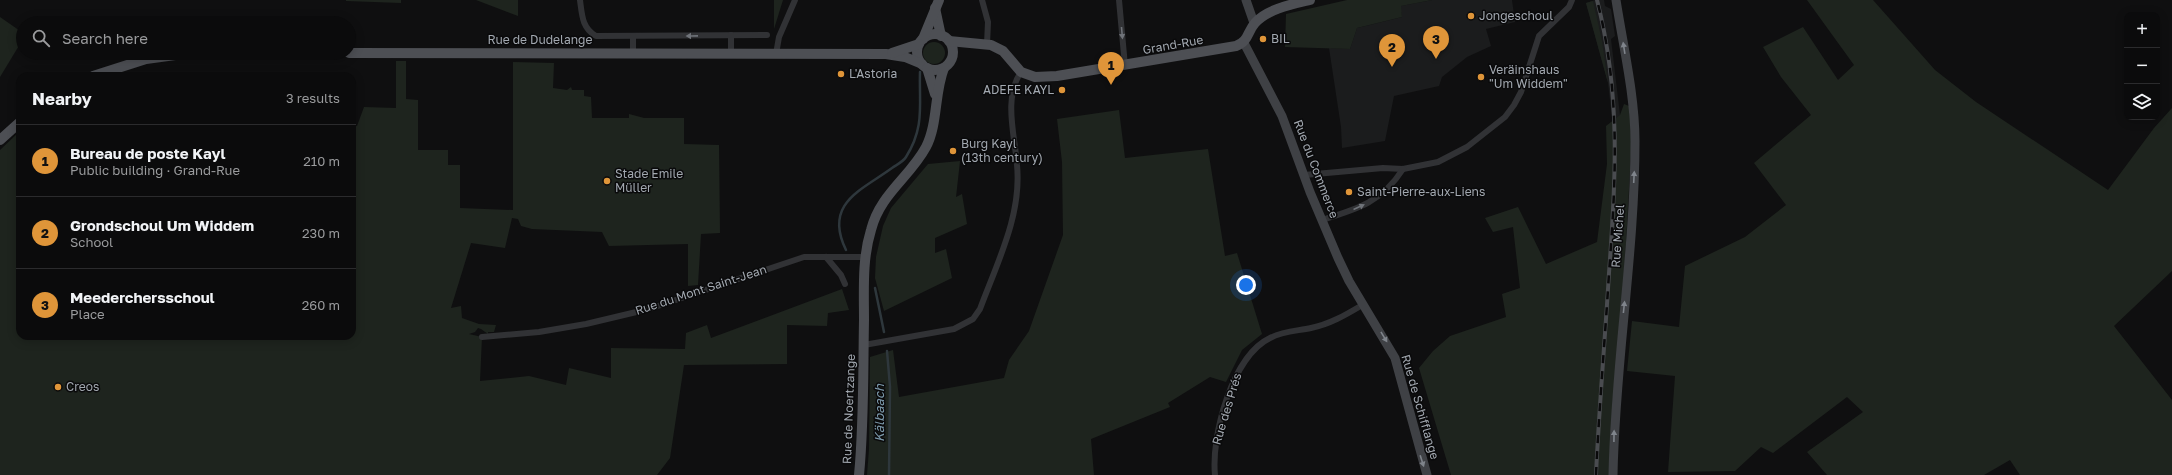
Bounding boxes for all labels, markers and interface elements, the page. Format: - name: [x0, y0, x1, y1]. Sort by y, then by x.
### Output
- place label: Jongeschoul: [1479, 8, 1553, 23]
- marker: Jongeschoul: [1466, 11, 1476, 21]
- map controls: [2124, 12, 2160, 120]
- button: +: [2124, 12, 2160, 48]
- search box: [16, 16, 356, 60]
- pin: 3: [1423, 26, 1449, 59]
- icon: search: [30, 27, 52, 49]
- one-way arrow: [1119, 27, 1125, 39]
- text: Search here: [62, 29, 148, 47]
- place label: BIL: [1271, 31, 1290, 46]
- street label: Rue de Dudelange: [488, 32, 592, 47]
- one-way arrow: [686, 32, 698, 39]
- street label: Grand-Rue: [1141, 32, 1204, 57]
- marker: BIL: [1258, 34, 1268, 44]
- pin: 2: [1379, 34, 1405, 67]
- one-way arrow: [1621, 42, 1627, 54]
- button: −: [2124, 48, 2160, 84]
- pin: 1: [1098, 52, 1124, 85]
- place label: Veräinshaus "Um Widdem": [1489, 62, 1568, 91]
- place label: L'Astoria: [849, 66, 897, 81]
- marker: L'Astoria: [836, 69, 846, 79]
- marker: Veräinshaus "Um Widdem": [1476, 72, 1486, 82]
- place label: ADEFE KAYL: [983, 82, 1054, 97]
- button: layers: [2124, 84, 2160, 120]
- marker: ADEFE KAYL: [1057, 85, 1067, 95]
- text: Nearby: [32, 88, 92, 109]
- text: 3 results: [286, 90, 340, 106]
- street label: Rue du Commerce: [1291, 117, 1342, 220]
- place label: Burg Kayl (13th century): [961, 136, 1043, 165]
- text: Bureau de poste Kayl: [70, 144, 226, 162]
- marker: Burg Kayl (13th century): [948, 146, 958, 156]
- text: 1: [42, 153, 48, 169]
- text: 210 m: [303, 153, 340, 169]
- text: Public building · Grand-Rue: [70, 162, 240, 178]
- place label: Stade Emile Müller: [615, 166, 683, 195]
- one-way arrow: [1631, 170, 1637, 183]
- marker: Stade Emile Müller: [602, 176, 612, 186]
- place label: Saint-Pierre-aux-Liens: [1357, 184, 1485, 199]
- marker: Saint-Pierre-aux-Liens: [1344, 187, 1354, 197]
- one-way arrow: [1354, 203, 1366, 209]
- street label: Rue Michel: [1608, 204, 1627, 268]
- text: Grondschoul Um Widdem: [70, 216, 254, 234]
- text: 2: [41, 225, 49, 241]
- text: 230 m: [302, 225, 340, 241]
- text: School: [70, 234, 113, 250]
- street label: Rue du Mont Saint-Jean: [633, 261, 768, 318]
- your location: [1236, 275, 1256, 295]
- text: Meederchersschoul: [70, 288, 215, 306]
- text: 3: [41, 297, 49, 313]
- text: 260 m: [302, 297, 340, 313]
- one-way arrow: [1621, 300, 1628, 313]
- text: Place: [70, 306, 105, 322]
- one-way arrow: [1381, 331, 1388, 343]
- street label: Rue de Schifflange: [1398, 353, 1443, 461]
- street label: Rue de Noertzange: [839, 354, 858, 464]
- street label: Rue des Prés: [1208, 371, 1245, 447]
- place label: Creos: [66, 379, 99, 394]
- marker: Creos: [53, 382, 63, 392]
- water label: Kälbaach: [871, 383, 887, 442]
- one-way arrow: [1610, 430, 1617, 442]
- one-way arrow: [1420, 455, 1426, 467]

